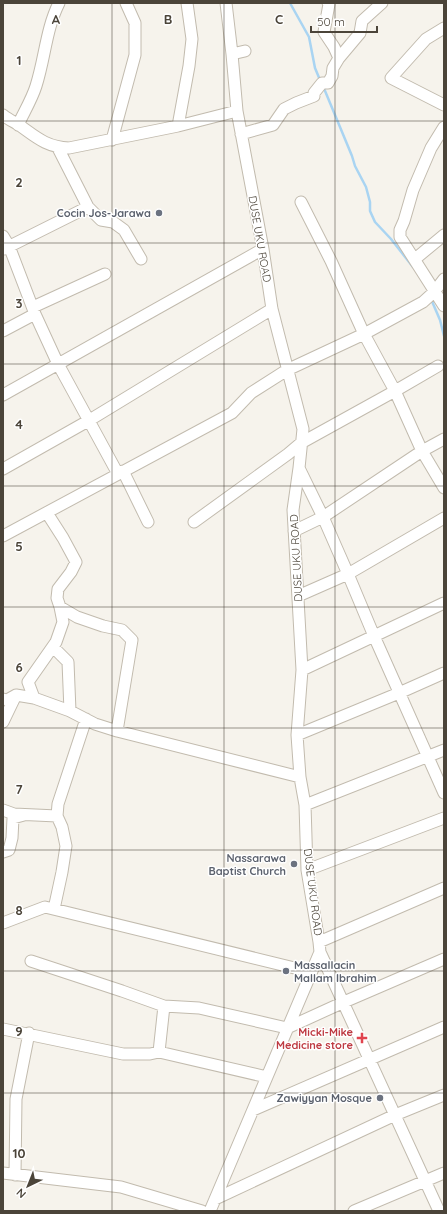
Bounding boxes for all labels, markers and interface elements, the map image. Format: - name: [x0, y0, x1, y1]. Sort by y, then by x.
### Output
- scale bar: [311, 8, 377, 34]
- text: A: [52, 11, 61, 27]
- text: B: [164, 11, 172, 27]
- text: C: [275, 11, 283, 27]
- text: 50 m: [317, 14, 345, 29]
- text: 1: [16, 52, 22, 68]
- text: 2: [15, 174, 23, 190]
- street label: DUSE UKU ROAD: [245, 195, 275, 283]
- place label: Cocin Jos-Jarawa: [57, 206, 151, 220]
- marker: Cocin Jos-Jarawa: [154, 208, 164, 218]
- text: 3: [16, 295, 23, 311]
- text: 4: [15, 416, 23, 432]
- street label: DUSE UKU ROAD: [287, 514, 305, 602]
- text: 5: [15, 538, 23, 554]
- text: 6: [15, 659, 23, 675]
- text: 7: [15, 781, 23, 797]
- street label: DUSE UKU ROAD: [301, 848, 325, 936]
- place label: Nassarawa Baptist Church: [209, 851, 286, 878]
- marker: Nassarawa Baptist Church: [289, 859, 299, 869]
- text: 8: [15, 902, 23, 918]
- place label: Massallacin Mallam Ibrahim: [294, 958, 377, 985]
- marker: Massallacin Mallam Ibrahim: [281, 966, 291, 976]
- text: 9: [15, 1023, 23, 1039]
- place label: Micki-Mike Medicine store: [276, 1025, 354, 1052]
- marker: Micki-Mike Medicine store: [356, 1032, 368, 1044]
- place label: Zawiyyan Mosque: [276, 1091, 372, 1105]
- marker: Zawiyyan Mosque: [375, 1093, 385, 1103]
- text: 10: [12, 1145, 26, 1161]
- north arrow: [8, 1166, 48, 1206]
- text: N: [13, 1185, 29, 1201]

